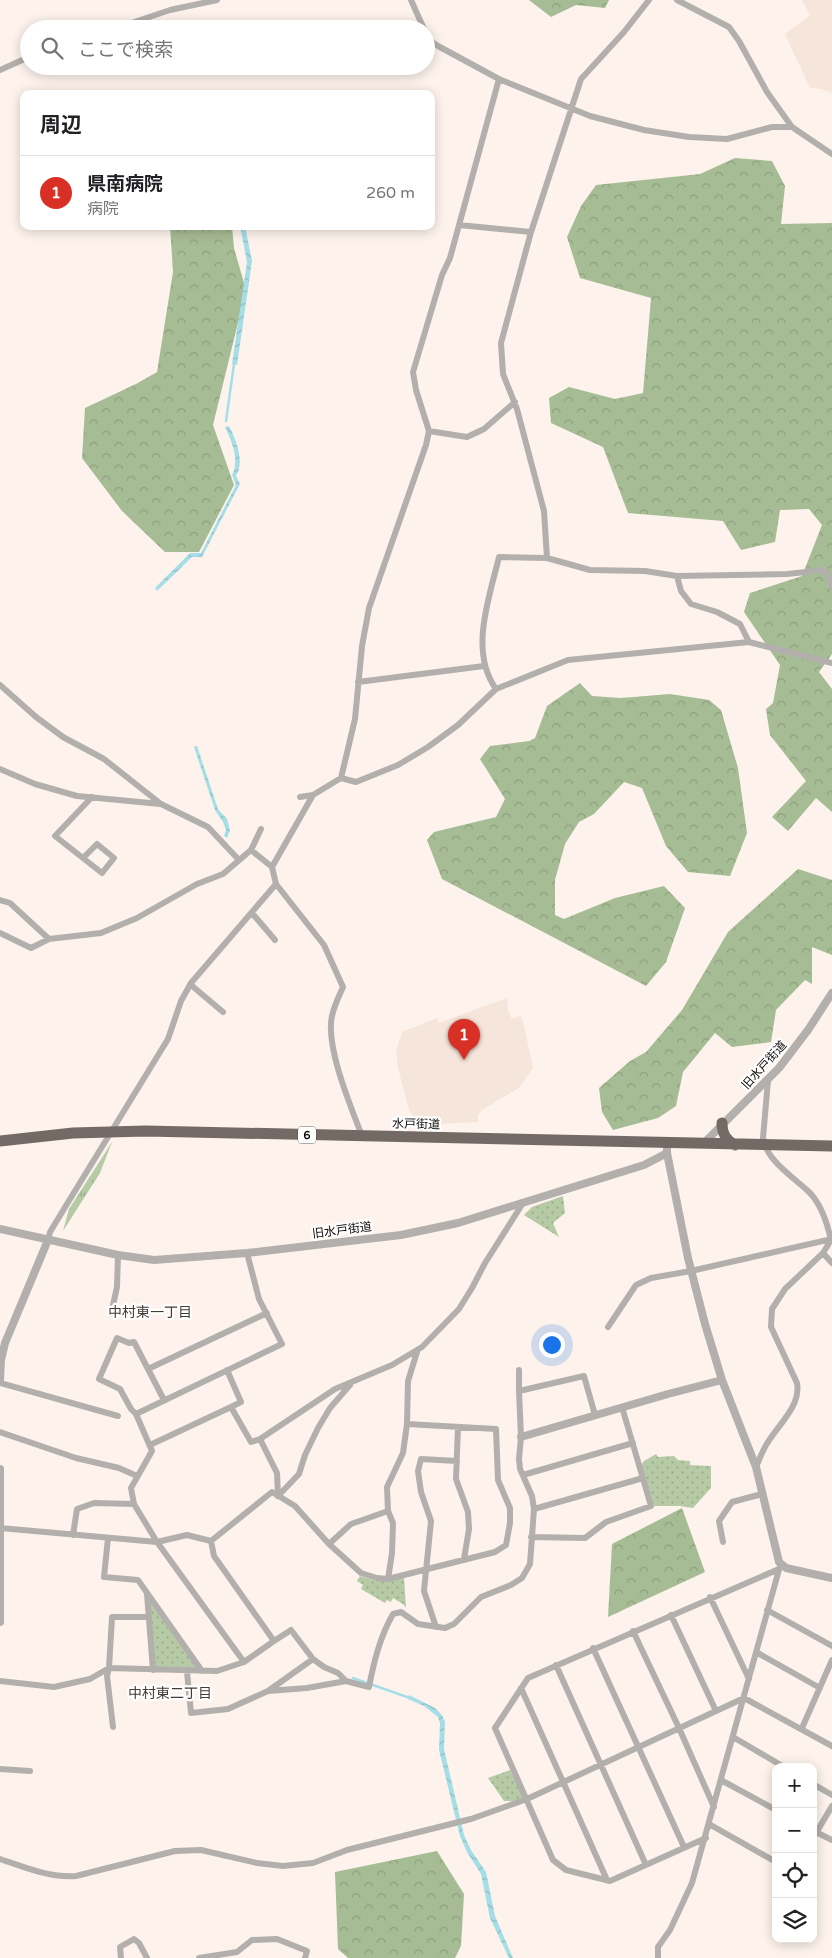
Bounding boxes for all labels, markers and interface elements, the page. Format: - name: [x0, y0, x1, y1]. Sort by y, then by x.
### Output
- search box: [20, 20, 435, 75]
- icon: search: [38, 34, 66, 62]
- text: ここで検索: [78, 39, 173, 61]
- text: 周辺: [40, 113, 82, 138]
- text: 県南病院: [87, 173, 163, 195]
- text: 1: [51, 183, 61, 203]
- text: 260 m: [366, 183, 415, 203]
- text: 病院: [87, 199, 119, 219]
- pin: 1: [448, 1019, 480, 1060]
- street label: 旧水戸街道: [739, 1038, 789, 1092]
- street label: 水戸街道: [392, 1117, 440, 1131]
- road number: 6: [298, 1126, 316, 1144]
- street label: 旧水戸街道: [311, 1219, 373, 1241]
- district label: 中村東一丁目: [108, 1304, 192, 1321]
- your location: [539, 1332, 565, 1358]
- district label: 中村東二丁目: [128, 1685, 212, 1702]
- map controls: [772, 1763, 817, 1943]
- button: +: [772, 1763, 817, 1808]
- button: −: [772, 1808, 817, 1853]
- button: locate: [772, 1853, 817, 1898]
- button: layers: [772, 1898, 817, 1943]

